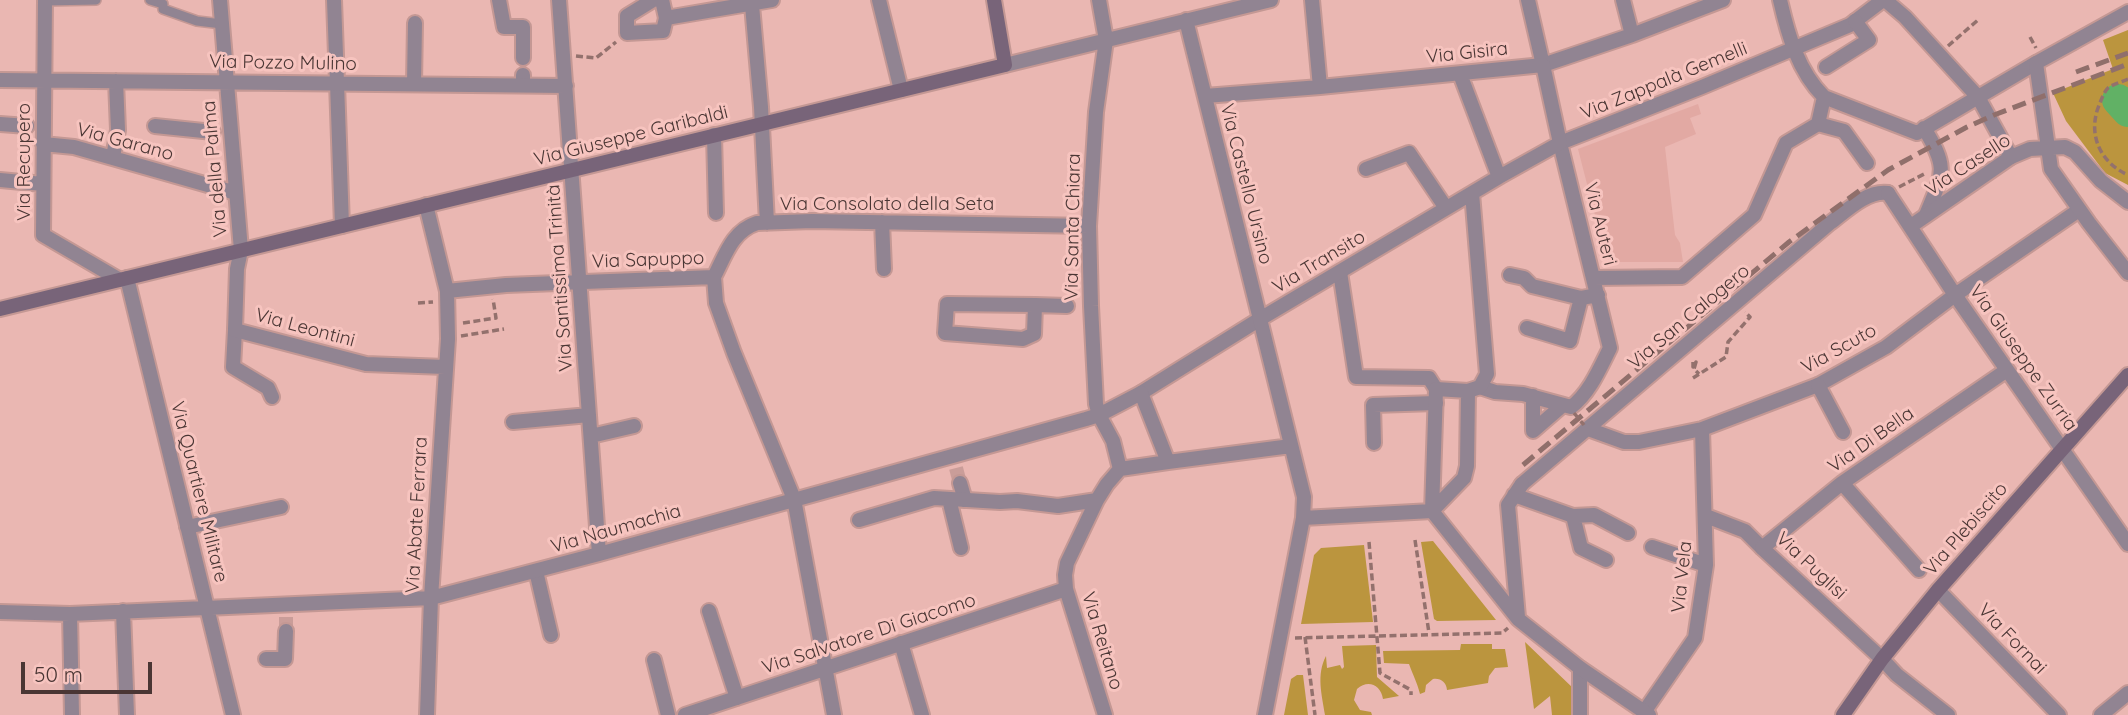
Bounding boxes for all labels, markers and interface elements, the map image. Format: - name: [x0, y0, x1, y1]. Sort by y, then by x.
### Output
- street label: Via Gisira: [1425, 37, 1509, 69]
- street label: Via Zappalà Gemelli: [1577, 37, 1751, 125]
- street label: Via Pozzo Mulino: [209, 50, 357, 76]
- street label: Via della Palma: [198, 100, 232, 238]
- street label: Via Giuseppe Garibaldi: [532, 101, 730, 171]
- street label: Via Castello Ursino: [1215, 101, 1277, 267]
- street label: Via Recupero: [13, 103, 35, 221]
- street label: Via Garano: [74, 118, 176, 166]
- street label: Via Casello: [1921, 129, 2015, 201]
- street label: Via Santa Chiara: [1060, 153, 1086, 301]
- street label: Via Auteri: [1579, 180, 1621, 268]
- street label: Via Santissima Trinità: [542, 184, 578, 372]
- street label: Via Consolato della Seta: [780, 193, 994, 215]
- street label: Via Transito: [1269, 225, 1369, 299]
- street label: Via Sapuppo: [591, 247, 705, 273]
- street label: Via San Calogero: [1623, 259, 1755, 375]
- street label: Via Giuseppe Zurria: [1964, 281, 2082, 435]
- street label: Via Leontini: [253, 304, 357, 352]
- street label: Via Scuto: [1797, 319, 1881, 379]
- street label: Via Quartiere Militare: [165, 399, 233, 585]
- street label: Via Di Bella: [1824, 402, 1918, 478]
- street label: Via Abate Ferrara: [402, 436, 432, 594]
- street label: Via Plebiscito: [1919, 478, 2013, 580]
- street label: Via Naumachia: [548, 500, 684, 558]
- street label: Via Puglisi: [1771, 527, 1851, 605]
- street label: Via Vela: [1667, 540, 1697, 614]
- street label: Via Salvatore Di Giacomo: [759, 589, 979, 679]
- street label: Via Reitano: [1076, 589, 1128, 693]
- street label: Via Fornai: [1973, 599, 2051, 679]
- scale bar: [24, 648, 156, 692]
- text: 50 m: [34, 661, 83, 687]

